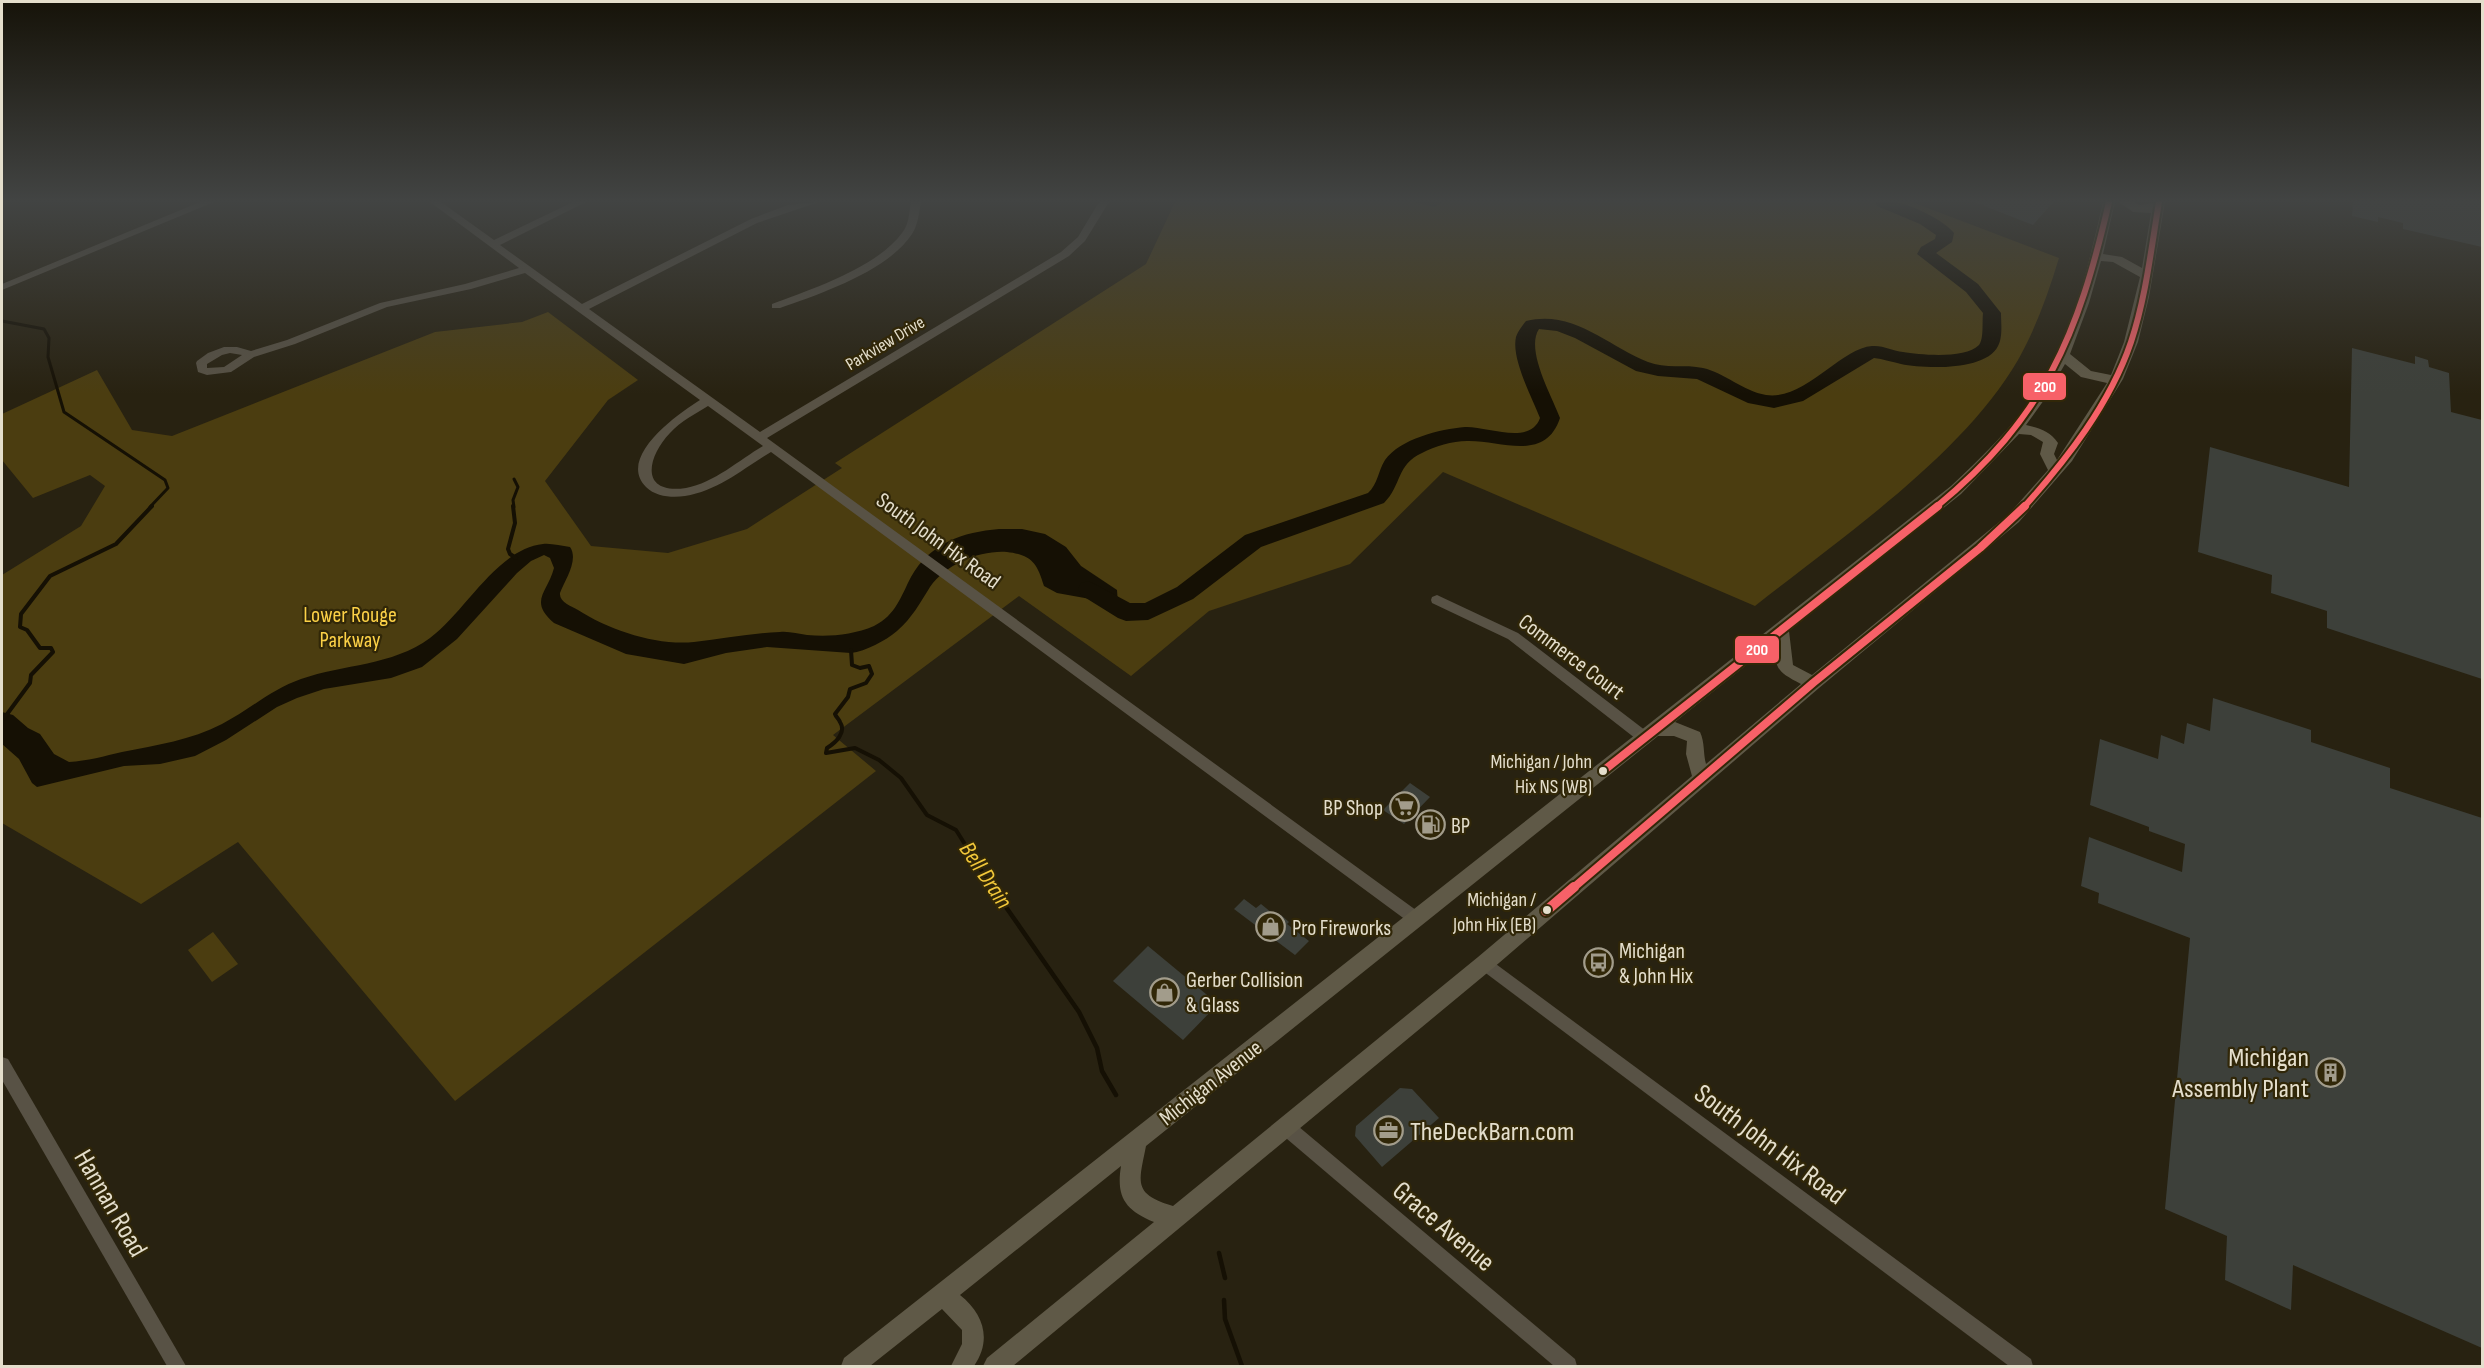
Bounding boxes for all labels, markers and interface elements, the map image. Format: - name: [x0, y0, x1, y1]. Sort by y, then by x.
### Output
- street label: Parkview Drive: [842, 312, 928, 375]
- line badge: 200: [2022, 372, 2067, 401]
- text: 200: [2034, 378, 2056, 397]
- street label: South John Hix Road: [871, 487, 1006, 595]
- park label: Lower Rouge Parkway: [303, 602, 397, 654]
- street label: Commerce Court: [1513, 609, 1630, 706]
- line badge: 200: [1734, 635, 1780, 664]
- text: 200: [1746, 641, 1768, 660]
- place label: Michigan / John Hix NS (WB): [1490, 750, 1592, 799]
- marker: Michigan / John Hix NS (WB): [1597, 765, 1609, 777]
- supermarket icon: BP Shop: [1388, 791, 1420, 823]
- place label: BP Shop: [1323, 795, 1383, 822]
- fuel station icon: BP: [1414, 809, 1446, 841]
- place label: BP: [1451, 813, 1470, 840]
- water label: Bell Drain: [953, 836, 1018, 914]
- place label: Michigan / John Hix (EB): [1452, 888, 1536, 937]
- marker: Michigan / John Hix (EB): [1541, 904, 1553, 916]
- shop icon: Pro Fireworks: [1255, 911, 1287, 943]
- place label: Pro Fireworks: [1292, 915, 1391, 942]
- place label: Michigan & John Hix: [1619, 938, 1694, 990]
- bus stop icon: Michigan & John Hix: [1582, 947, 1614, 979]
- place label: Gerber Collision & Glass: [1186, 967, 1303, 1019]
- shop icon: Gerber Collision & Glass: [1149, 976, 1181, 1008]
- street label: Michigan Avenue: [1154, 1035, 1268, 1132]
- place label: Michigan Assembly Plant: [2171, 1042, 2309, 1105]
- building icon: Michigan Assembly Plant: [2314, 1057, 2346, 1089]
- street label: South John Hix Road: [1688, 1078, 1851, 1212]
- office icon: TheDeckBarn.com: [1373, 1115, 1405, 1147]
- place label: TheDeckBarn.com: [1410, 1116, 1574, 1148]
- street label: Hannan Road: [67, 1144, 154, 1263]
- street label: Grace Avenue: [1386, 1175, 1501, 1279]

